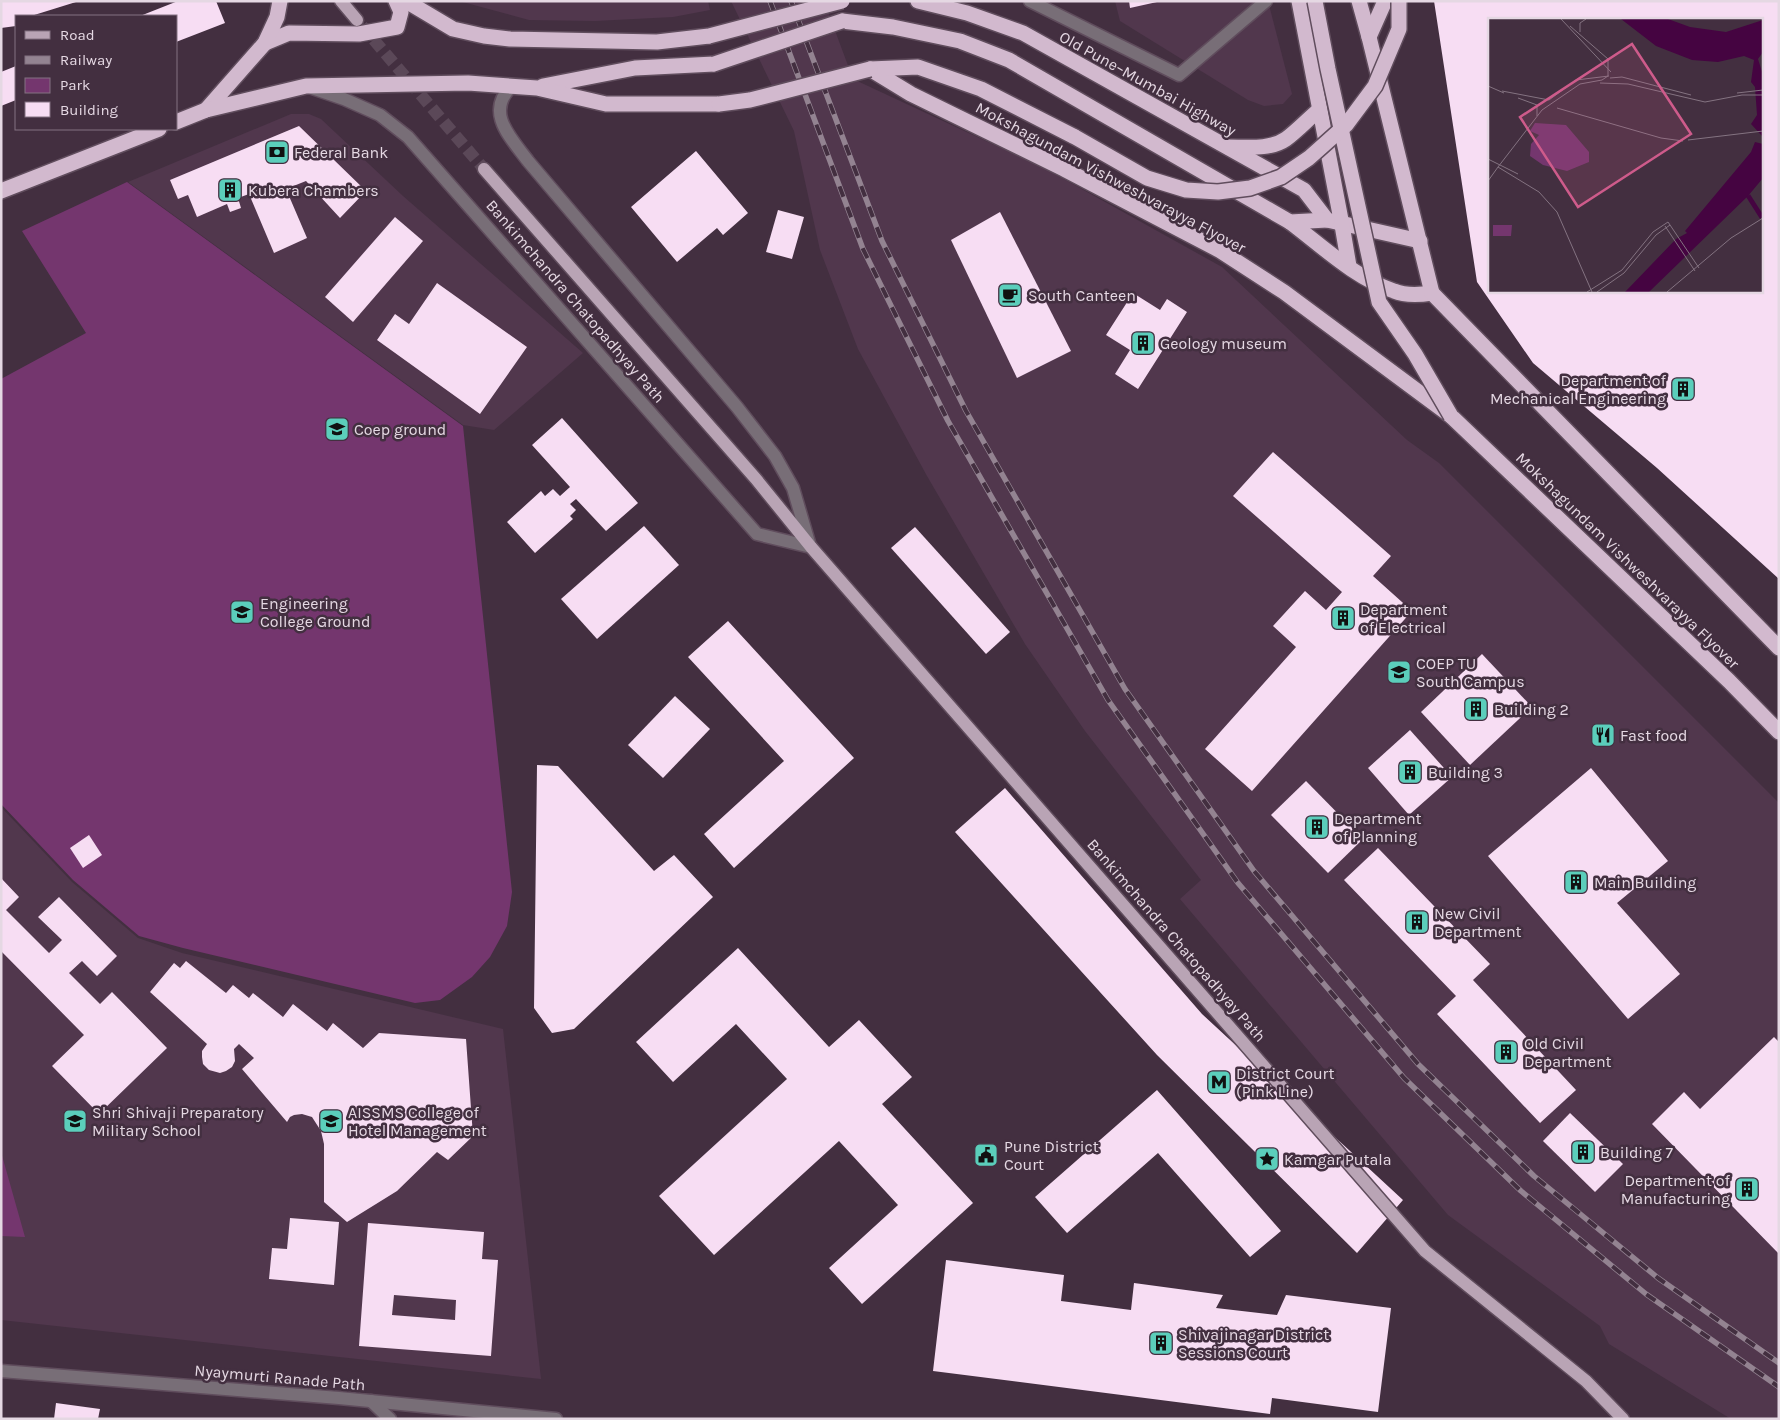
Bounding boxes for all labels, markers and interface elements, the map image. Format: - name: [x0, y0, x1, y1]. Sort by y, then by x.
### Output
- legend: [15, 15, 178, 130]
- inset map: [1488, 18, 1762, 292]
- text: Road: [60, 26, 95, 44]
- street label: Old Pune–Mumbai Highway: [1056, 27, 1240, 140]
- text: Railway: [60, 51, 112, 69]
- text: Park: [60, 76, 90, 94]
- street label: Mokshagundam Vishweshvarayya Flyover: [972, 98, 1249, 257]
- text: Building: [60, 101, 118, 119]
- bank icon: Federal Bank: [264, 139, 290, 165]
- place label: Federal Bank: [294, 143, 388, 162]
- building icon: Kubera Chambers: [217, 177, 243, 203]
- place label: Kubera Chambers: [248, 181, 379, 200]
- street label: Bankimchandra Chatopadhyay Path: [482, 196, 669, 407]
- cafe icon: South Canteen: [997, 282, 1023, 308]
- place label: South Canteen: [1028, 286, 1136, 305]
- building icon: Geology museum: [1130, 330, 1156, 356]
- place label: Geology museum: [1160, 334, 1287, 353]
- place label: Department of Mechanical Engineering: [1490, 371, 1667, 408]
- building icon: Department of Mechanical Engineering: [1670, 376, 1696, 402]
- school or university icon: Coep ground: [324, 416, 350, 442]
- place label: Coep ground: [354, 420, 446, 439]
- street label: Mokshagundam Vishweshvarayya Flyover: [1512, 448, 1744, 673]
- place label: Engineering College Ground: [260, 594, 370, 631]
- school or university icon: Engineering College Ground: [229, 599, 255, 625]
- place label: Department of Electrical: [1360, 600, 1448, 637]
- building icon: Department of Electrical: [1330, 605, 1356, 631]
- place label: COEP TU South Campus: [1416, 654, 1525, 691]
- school or university icon: COEP TU South Campus: [1386, 659, 1412, 685]
- building icon: Building 2: [1463, 696, 1489, 722]
- place label: Building 2: [1494, 700, 1569, 719]
- restaurant icon: Fast food: [1590, 722, 1616, 748]
- place label: Fast food: [1620, 726, 1687, 745]
- building icon: Building 3: [1397, 759, 1423, 785]
- place label: Building 3: [1428, 763, 1503, 782]
- place label: Department of Planning: [1334, 809, 1422, 846]
- building icon: Department of Planning: [1304, 814, 1330, 840]
- street label: Bankimchandra Chatopadhyay Path: [1083, 835, 1270, 1046]
- building icon: Main Building: [1563, 869, 1589, 895]
- place label: Main Building: [1594, 873, 1696, 892]
- place label: New Civil Department: [1434, 904, 1522, 941]
- building icon: New Civil Department: [1404, 909, 1430, 935]
- place label: Old Civil Department: [1524, 1034, 1612, 1071]
- building icon: Old Civil Department: [1493, 1039, 1519, 1065]
- place label: District Court (Pink Line): [1236, 1064, 1334, 1101]
- metro station icon: District Court (Pink Line): [1206, 1069, 1232, 1095]
- place label: Shri Shivaji Preparatory Military School: [92, 1103, 264, 1140]
- place label: AISSMS College of Hotel Management: [348, 1103, 487, 1140]
- school or university icon: Shri Shivaji Preparatory Military School: [62, 1108, 88, 1134]
- school or university icon: AISSMS College of Hotel Management: [318, 1108, 344, 1134]
- place label: Pune District Court: [1004, 1137, 1099, 1174]
- building icon: Building 7: [1570, 1139, 1596, 1165]
- public building icon: Pune District Court: [973, 1142, 999, 1168]
- place label: Building 7: [1600, 1143, 1674, 1162]
- place icon: Kamgar Putala: [1254, 1146, 1280, 1172]
- place label: Kamgar Putala: [1284, 1150, 1392, 1169]
- place label: Department of Manufacturing: [1621, 1171, 1731, 1208]
- building icon: Department of Manufacturing: [1734, 1176, 1760, 1202]
- place label: Shivajinagar District Sessions Court: [1178, 1325, 1329, 1362]
- building icon: Shivajinagar District Sessions Court: [1148, 1330, 1174, 1356]
- street label: Nyaymurti Ranade Path: [194, 1361, 366, 1394]

